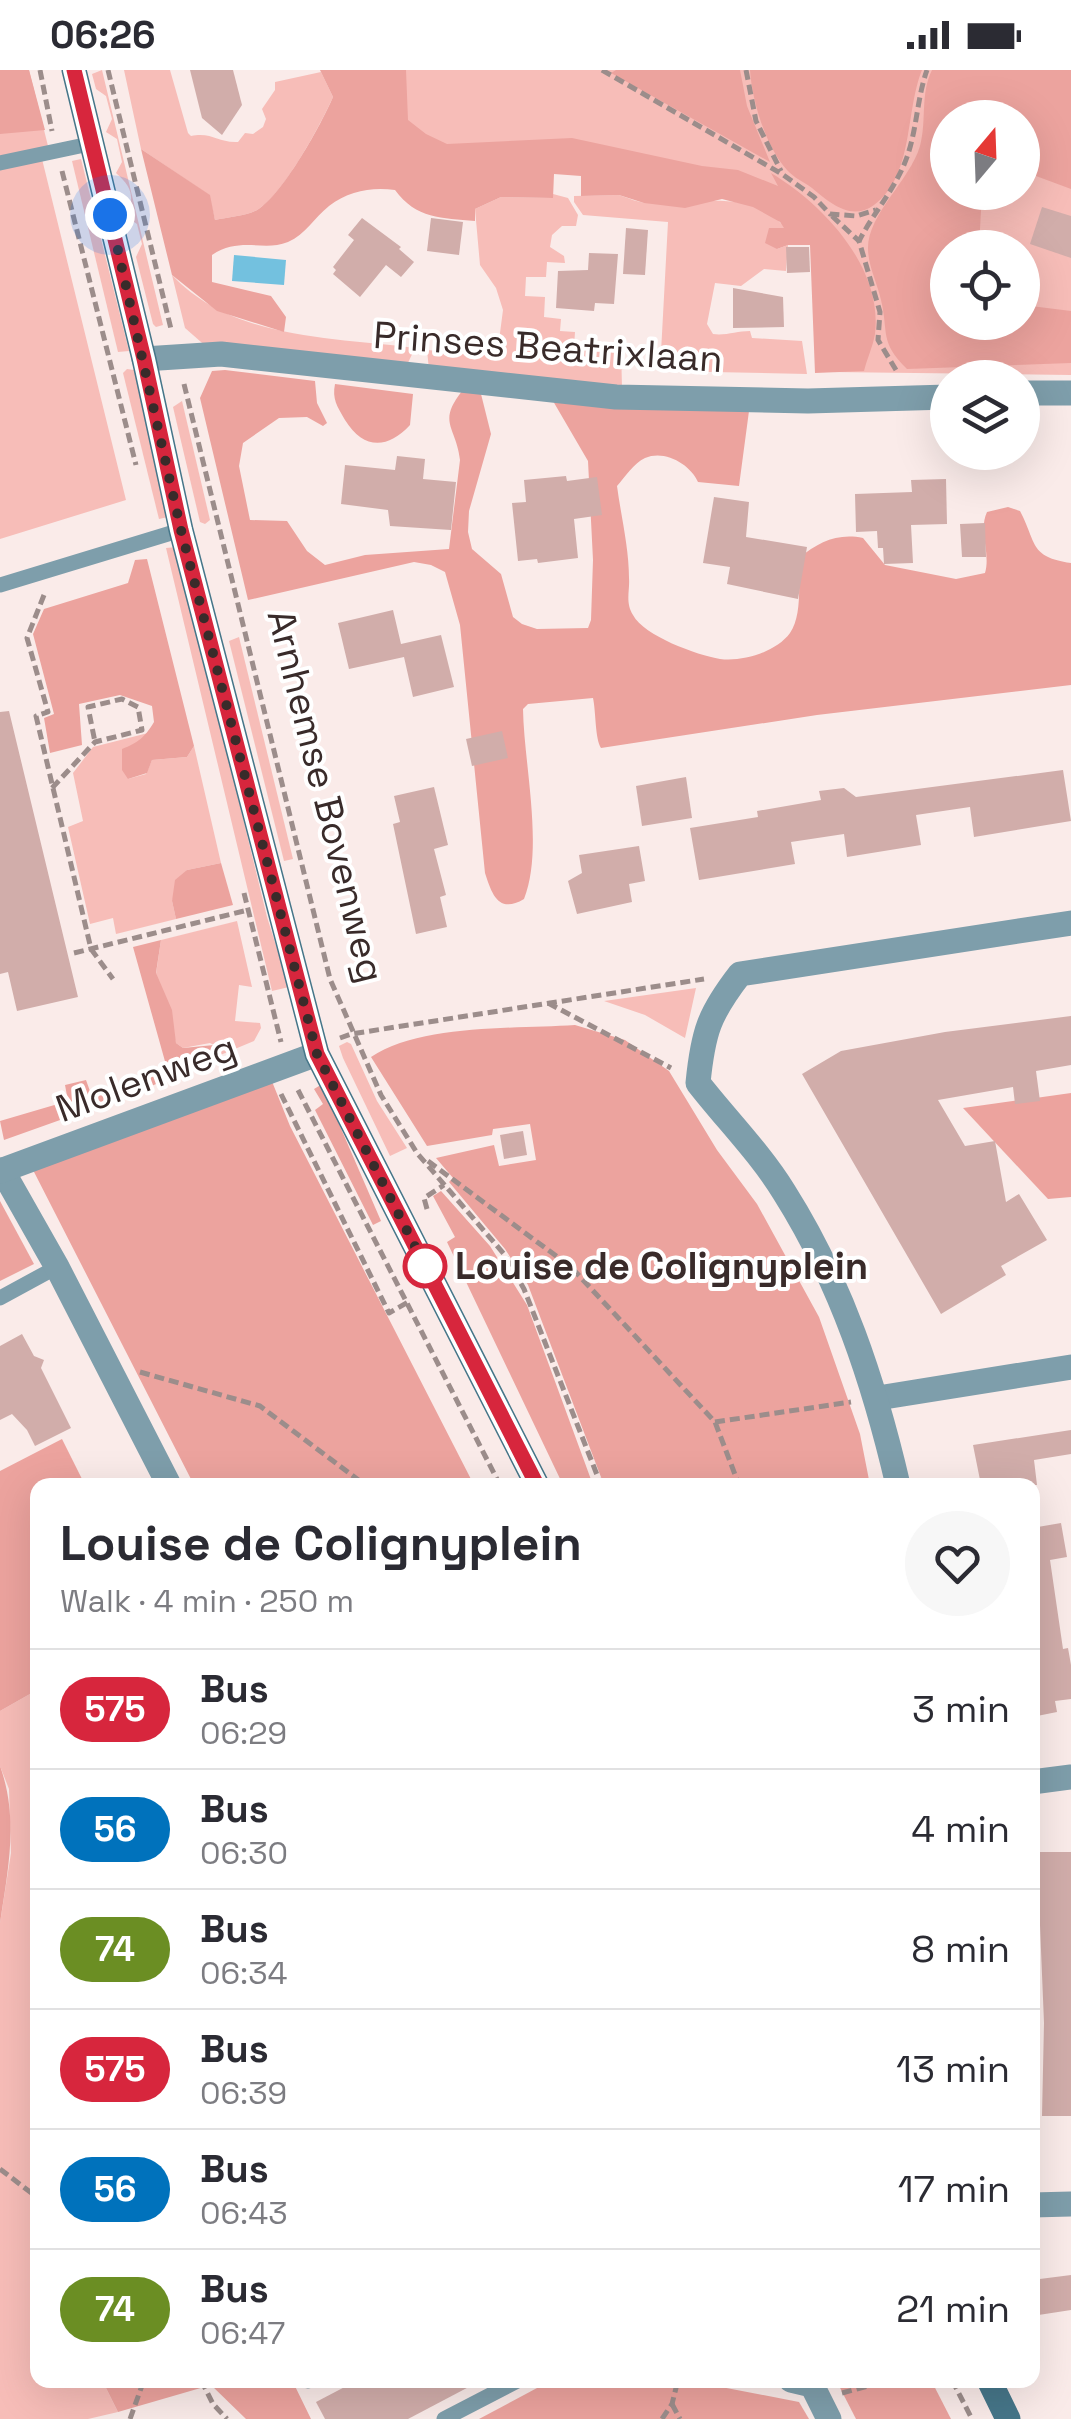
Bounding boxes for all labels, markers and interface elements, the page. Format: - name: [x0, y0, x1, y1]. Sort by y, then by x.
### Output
- text: 06:26: [50, 11, 156, 59]
- north arrow: [930, 100, 1040, 210]
- map controls: [930, 100, 1040, 470]
- your location: [85, 190, 135, 240]
- button: locate: [930, 230, 1040, 340]
- street label: Prinses Beatrixlaan: [372, 311, 724, 383]
- button: layers: [930, 360, 1040, 470]
- street label: Arnhemse Bovenweg: [256, 605, 396, 987]
- street label: Molenweg: [49, 1023, 243, 1133]
- place label: Louise de Colignyplein: [455, 1242, 868, 1290]
- marker: Louise de Colignyplein: [404, 1245, 446, 1287]
- button: heart: [905, 1511, 1010, 1616]
- text: Louise de Colignyplein: [60, 1513, 582, 1574]
- text: Walk · 4 min · 250 m: [60, 1581, 354, 1621]
- text: Bus: [200, 1665, 269, 1713]
- text: 3 min: [912, 1685, 1010, 1733]
- text: 575: [85, 1687, 145, 1731]
- text: 06:29: [200, 1713, 287, 1753]
- text: Bus: [200, 1785, 269, 1833]
- text: 4 min: [911, 1805, 1010, 1853]
- text: 56: [94, 1807, 136, 1851]
- text: 06:30: [200, 1833, 288, 1873]
- text: Bus: [200, 1905, 269, 1953]
- text: 8 min: [911, 1925, 1010, 1973]
- text: 74: [95, 1927, 135, 1971]
- text: 06:34: [200, 1953, 288, 1993]
- text: Bus: [200, 2025, 269, 2073]
- text: 13 min: [896, 2045, 1010, 2093]
- text: 575: [85, 2047, 145, 2091]
- text: 06:39: [200, 2073, 287, 2113]
- text: Bus: [200, 2145, 269, 2193]
- text: 17 min: [898, 2165, 1010, 2213]
- text: 56: [94, 2167, 136, 2211]
- text: 06:43: [200, 2193, 288, 2233]
- text: Bus: [200, 2265, 269, 2313]
- text: 21 min: [896, 2285, 1010, 2333]
- text: 74: [95, 2287, 135, 2331]
- text: 06:47: [200, 2313, 285, 2353]

